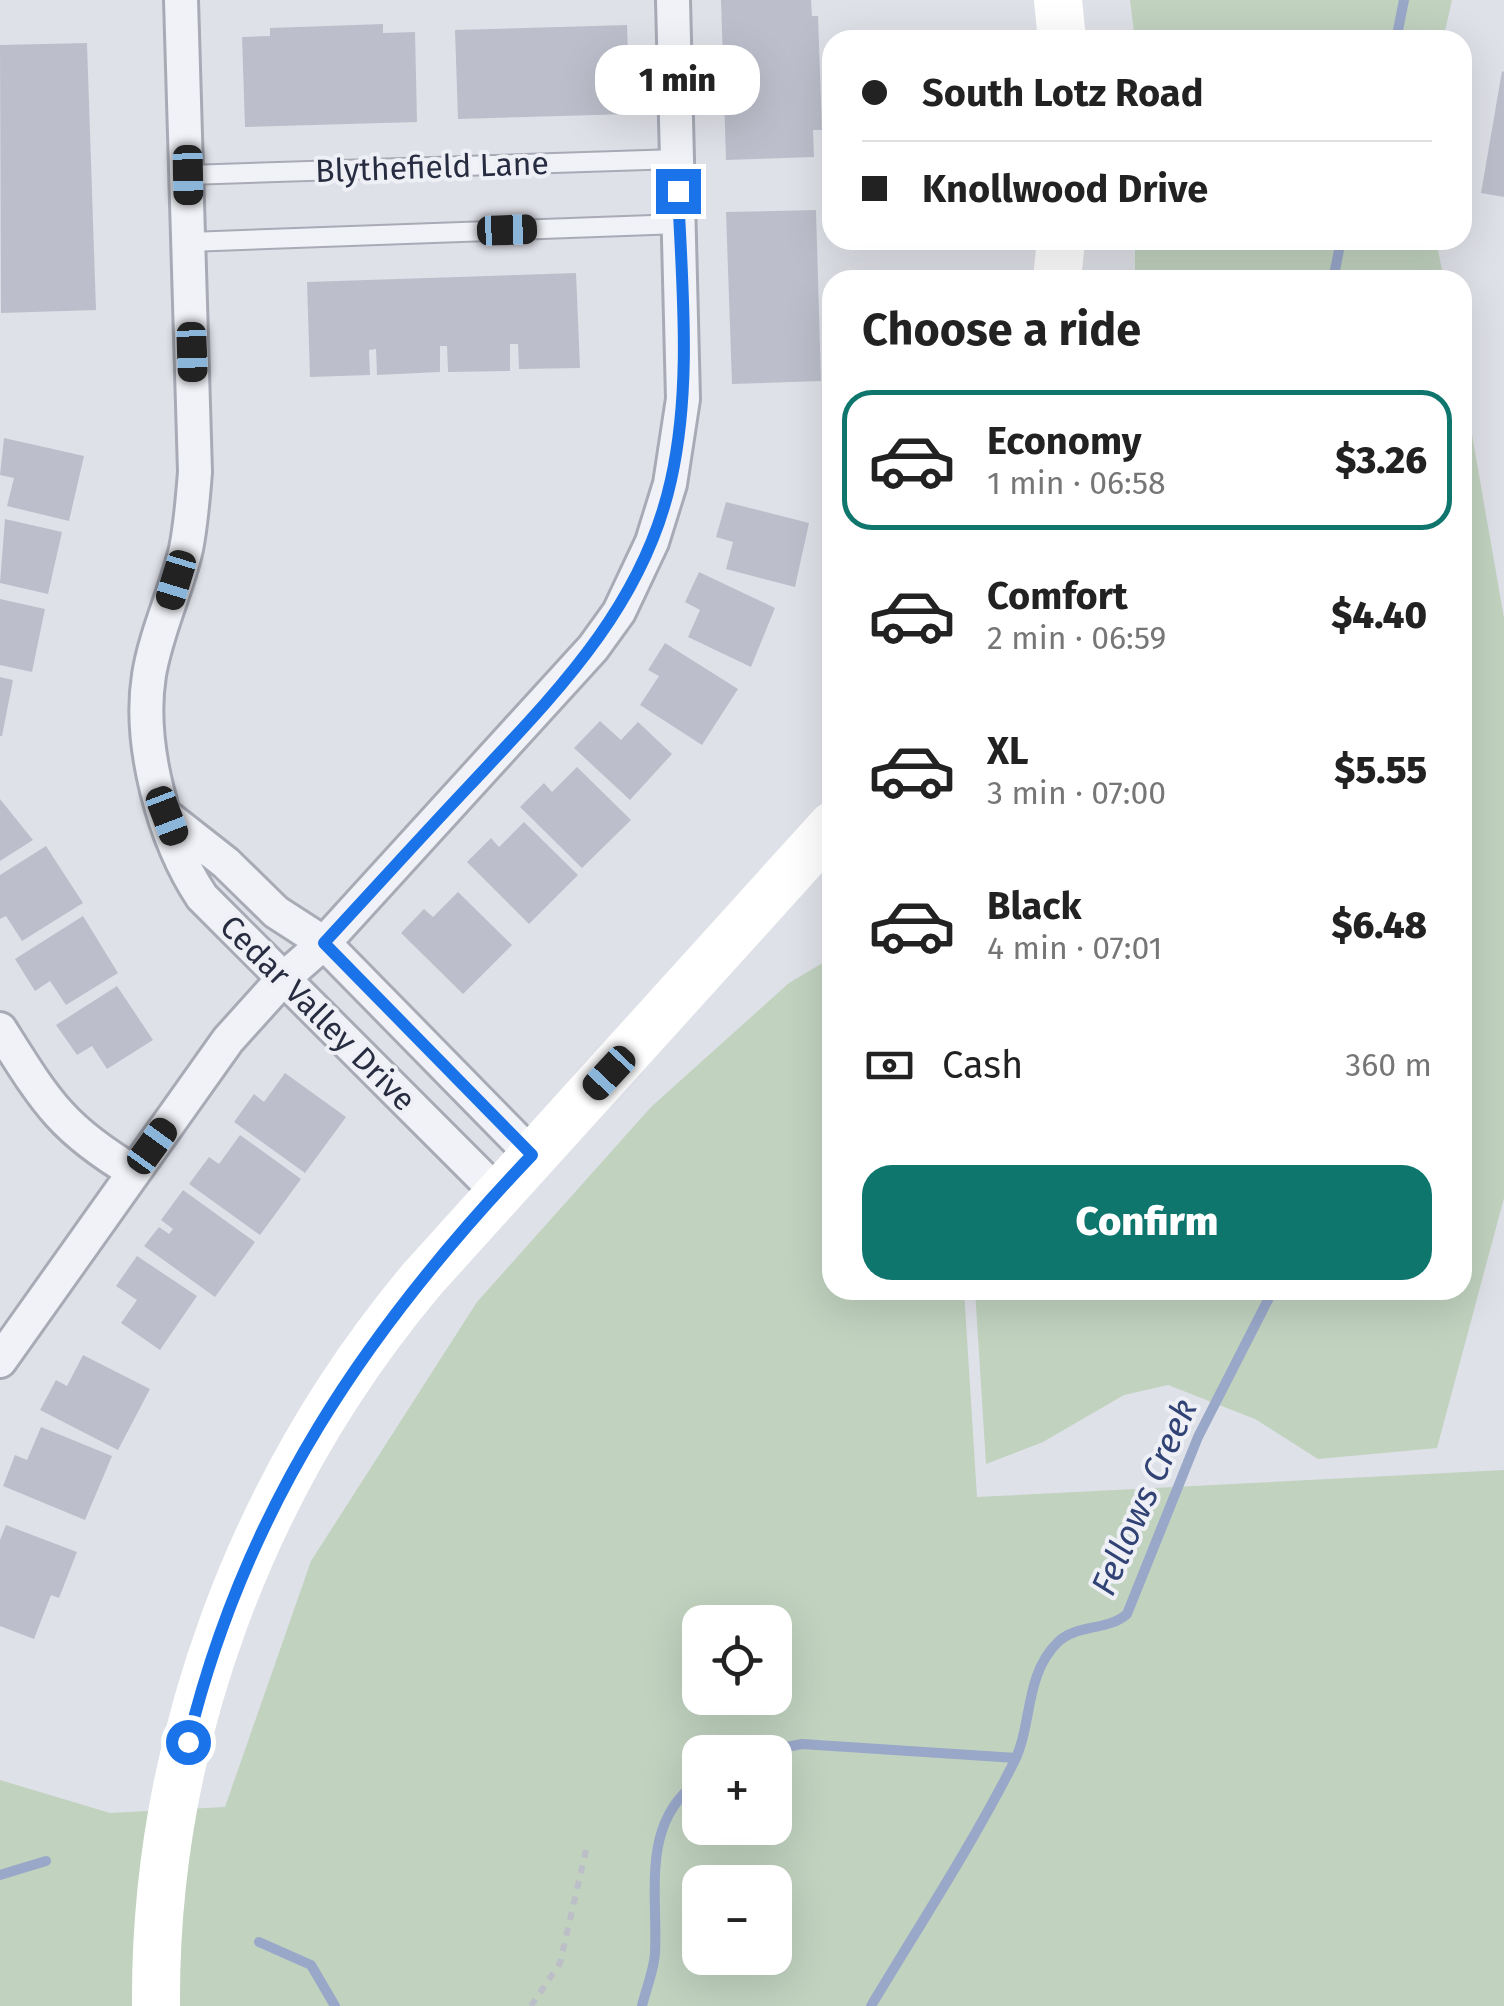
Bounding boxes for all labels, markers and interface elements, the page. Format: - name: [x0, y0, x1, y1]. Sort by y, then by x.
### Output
- callout: 1 min: [596, 46, 760, 116]
- text: 1 min: [639, 61, 716, 99]
- text: South Lotz Road: [922, 70, 1203, 116]
- street label: Blythefield Lane: [314, 144, 550, 190]
- car: [172, 145, 204, 205]
- text: Knollwood Drive: [922, 166, 1208, 212]
- route end: [656, 169, 701, 214]
- car: [476, 214, 538, 246]
- text: Choose a ride: [862, 303, 1141, 357]
- car: [176, 321, 208, 383]
- icon: car: [867, 415, 957, 505]
- text: Economy: [987, 418, 1142, 464]
- text: $3.26: [1335, 437, 1427, 483]
- text: 1 min · 06:58: [987, 464, 1166, 502]
- car: [153, 547, 199, 613]
- icon: car: [867, 570, 957, 660]
- text: Comfort: [987, 573, 1128, 619]
- text: $4.40: [1331, 592, 1427, 638]
- text: 2 min · 06:59: [987, 619, 1166, 657]
- icon: car: [867, 725, 957, 815]
- text: XL: [987, 728, 1029, 774]
- text: $5.55: [1334, 747, 1427, 793]
- text: 3 min · 07:00: [987, 774, 1166, 812]
- car: [142, 783, 192, 849]
- icon: car: [867, 880, 957, 970]
- text: Black: [987, 883, 1082, 929]
- text: $6.48: [1331, 902, 1427, 948]
- street label: Cedar Valley Drive: [212, 907, 424, 1119]
- text: 4 min · 07:01: [987, 929, 1162, 967]
- icon: cash: [862, 1038, 917, 1093]
- car: [578, 1041, 640, 1105]
- text: Cash: [942, 1042, 1023, 1088]
- text: 360 m: [1345, 1046, 1432, 1084]
- car: [122, 1113, 182, 1179]
- button: Confirm: [862, 1165, 1432, 1280]
- water label: Fellows Creek: [1082, 1392, 1206, 1602]
- map controls: [682, 1605, 792, 1975]
- button: locate: [682, 1605, 792, 1715]
- route start: [166, 1720, 211, 1765]
- button: +: [682, 1735, 792, 1845]
- button: −: [682, 1865, 792, 1975]

